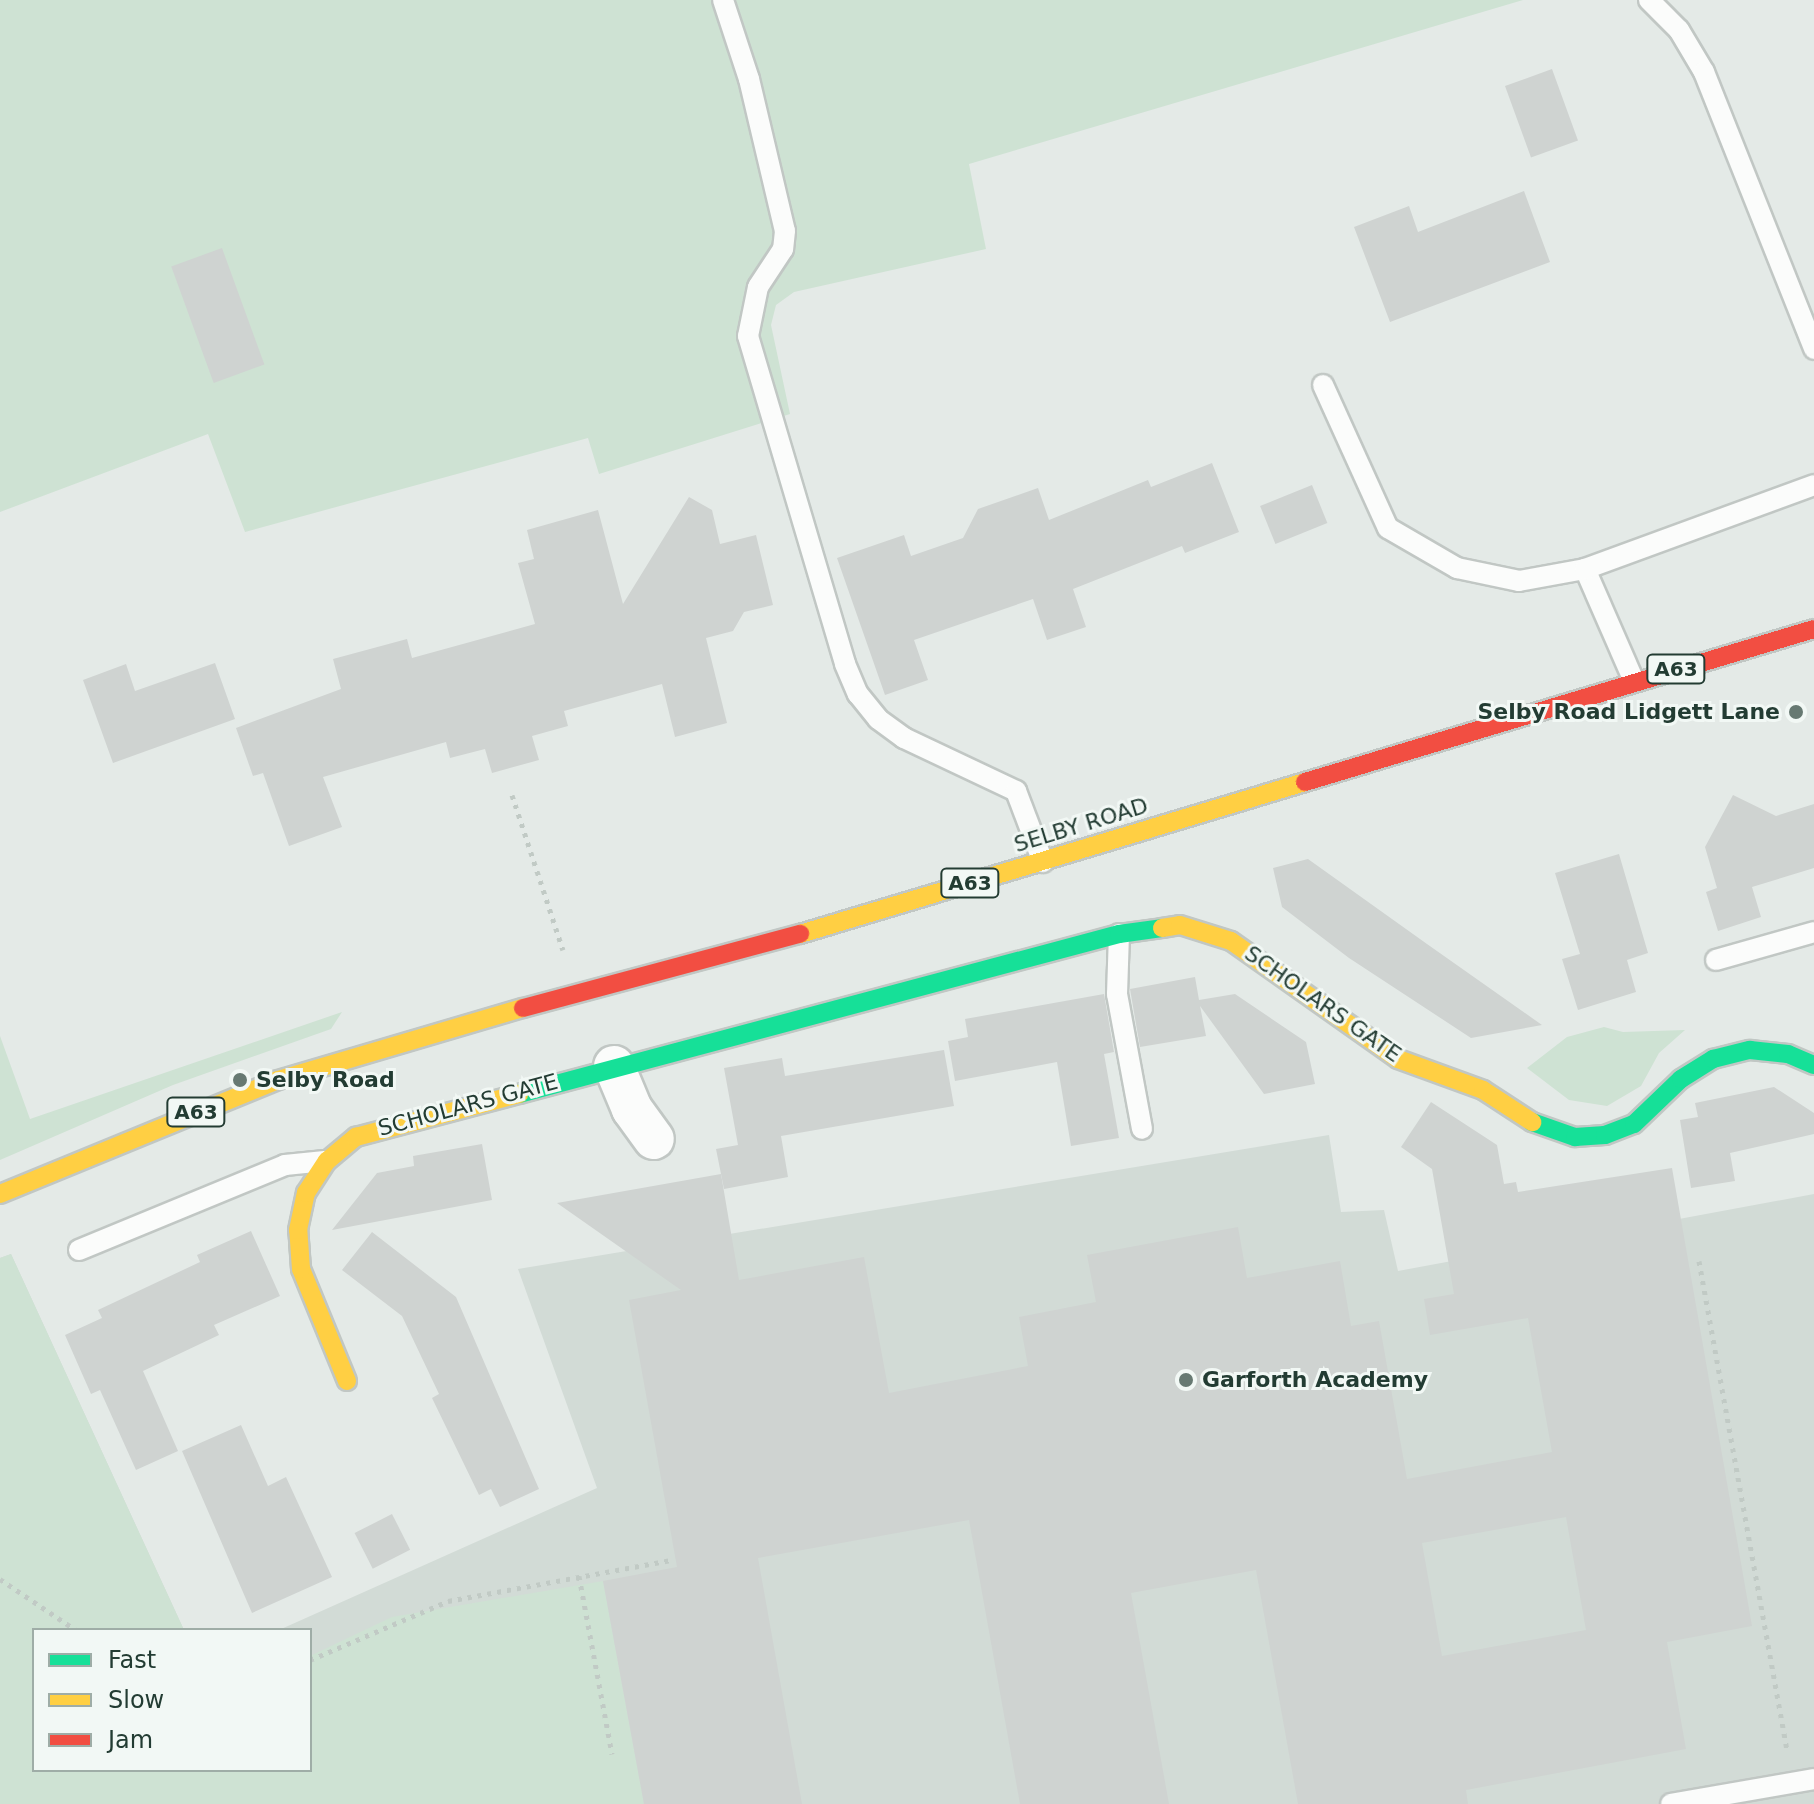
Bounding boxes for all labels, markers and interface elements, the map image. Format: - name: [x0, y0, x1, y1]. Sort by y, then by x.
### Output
- road number: A63: [1646, 653, 1706, 685]
- place label: Selby Road Lidgett Lane: [1478, 699, 1780, 725]
- marker: Selby Road Lidgett Lane: [1787, 703, 1805, 721]
- street label: SELBY ROAD: [1011, 792, 1151, 858]
- road number: A63: [940, 867, 1000, 899]
- street label: SCHOLARS GATE: [1240, 940, 1406, 1068]
- place label: Selby Road: [256, 1067, 395, 1093]
- street label: SCHOLARS GATE: [375, 1068, 561, 1142]
- marker: Selby Road: [231, 1071, 249, 1089]
- road number: A63: [166, 1096, 226, 1128]
- place label: Garforth Academy: [1202, 1367, 1428, 1393]
- marker: Garforth Academy: [1177, 1371, 1195, 1389]
- legend: [32, 1628, 312, 1772]
- text: Fast: [108, 1646, 156, 1674]
- text: Slow: [108, 1686, 164, 1714]
- text: Jam: [108, 1726, 153, 1754]

